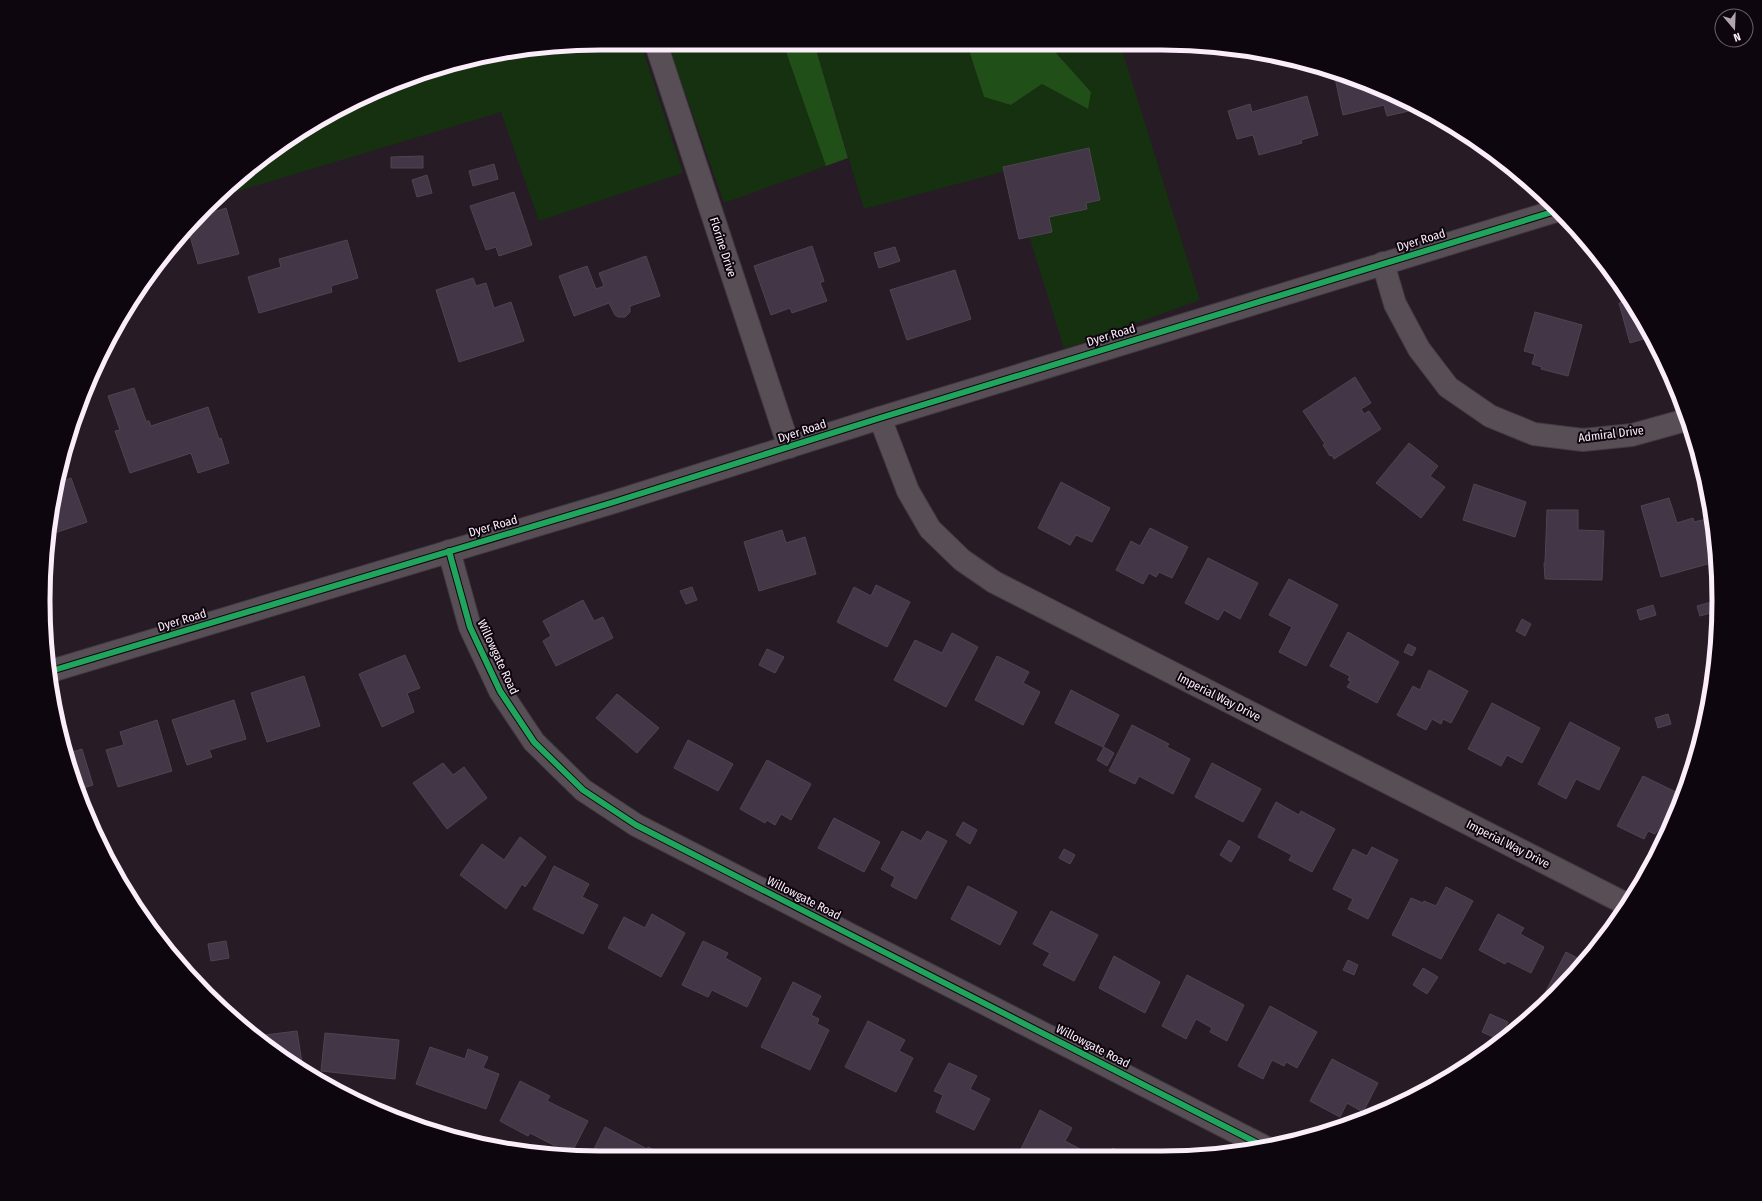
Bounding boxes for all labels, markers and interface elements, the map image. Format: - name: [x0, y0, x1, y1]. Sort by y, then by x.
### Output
- north arrow: [1714, 8, 1754, 48]
- text: N: [1732, 30, 1742, 44]
- street label: Florine Drive: [707, 215, 739, 279]
- street label: Dyer Road: [1395, 226, 1447, 254]
- street label: Dyer Road: [1085, 321, 1137, 349]
- street label: Dyer Road: [776, 417, 828, 445]
- street label: Admiral Drive: [1577, 423, 1645, 445]
- street label: Dyer Road: [467, 512, 519, 540]
- street label: Dyer Road: [156, 606, 208, 634]
- street label: Willowgate Road: [475, 617, 521, 697]
- street label: Imperial Way Drive: [1175, 670, 1263, 724]
- street label: Imperial Way Drive: [1464, 817, 1552, 871]
- street label: Willowgate Road: [765, 873, 843, 923]
- street label: Willowgate Road: [1054, 1021, 1132, 1071]

